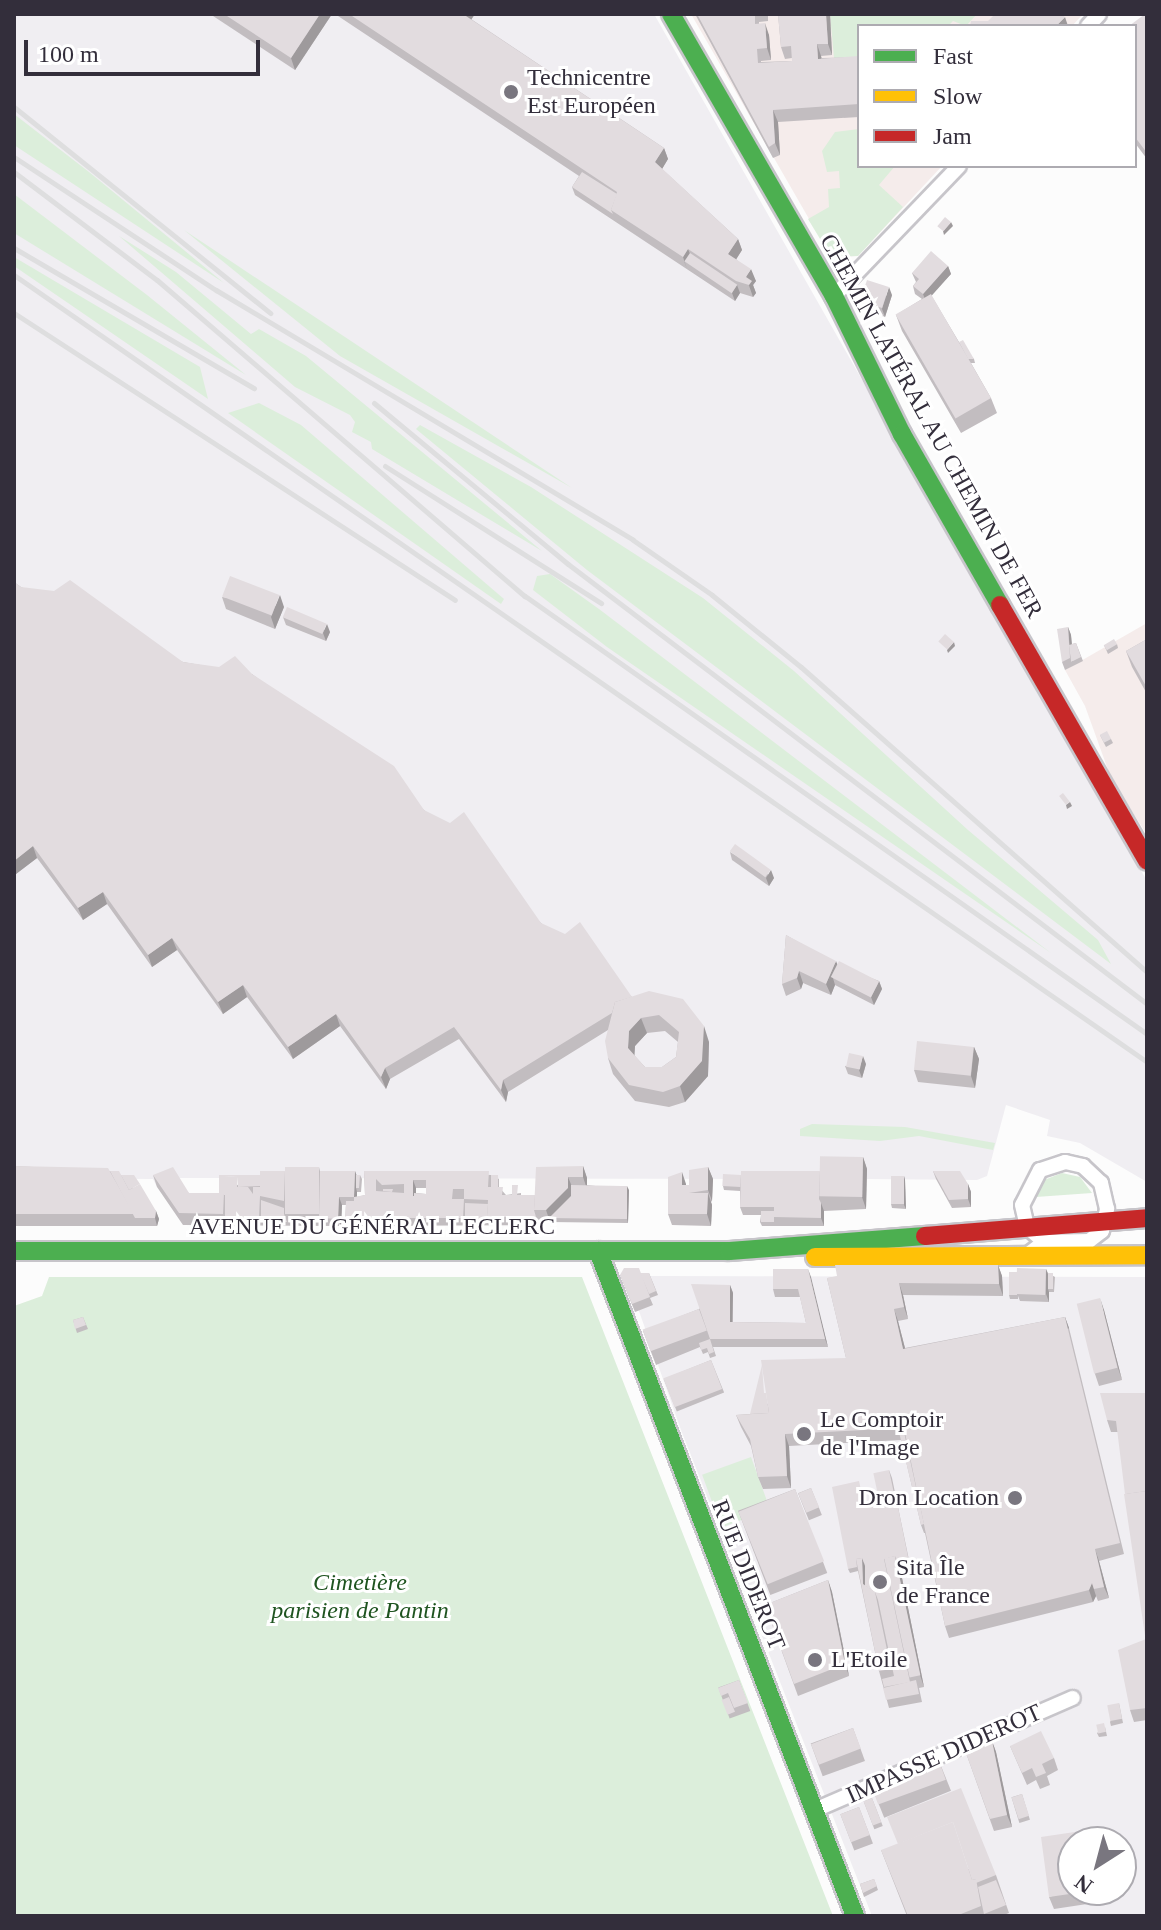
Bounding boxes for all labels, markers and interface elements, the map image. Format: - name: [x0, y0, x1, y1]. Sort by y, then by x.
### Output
- scale bar: [28, 24, 264, 74]
- legend: [857, 24, 1137, 168]
- text: 100 m: [38, 41, 99, 67]
- text: Fast: [933, 43, 973, 69]
- place label: Technicentre Est Européen: [527, 64, 656, 120]
- marker: Technicentre Est Européen: [502, 83, 520, 101]
- text: Slow: [933, 83, 982, 109]
- text: Jam: [933, 123, 972, 149]
- street label: CHEMIN LATÉRAL AU CHEMIN DE FER: [813, 228, 1049, 624]
- street label: AVENUE DU GÉNÉRAL LECLERC: [189, 1213, 555, 1241]
- place label: Le Comptoir de l'Image: [820, 1406, 943, 1462]
- marker: Le Comptoir de l'Image: [795, 1425, 813, 1443]
- place label: Dron Location: [858, 1484, 999, 1512]
- marker: Dron Location: [1006, 1489, 1024, 1507]
- street label: RUE DIDEROT: [705, 1496, 791, 1654]
- place label: Sita Île de France: [896, 1554, 990, 1610]
- park label: Cimetière parisien de Pantin: [271, 1569, 449, 1625]
- marker: Sita Île de France: [871, 1573, 889, 1591]
- place label: L'Etoile: [831, 1646, 907, 1674]
- marker: L'Etoile: [806, 1651, 824, 1669]
- street label: IMPASSE DIDEROT: [842, 1698, 1046, 1810]
- north arrow: [1057, 1826, 1137, 1906]
- text: N: [1070, 1869, 1098, 1899]

